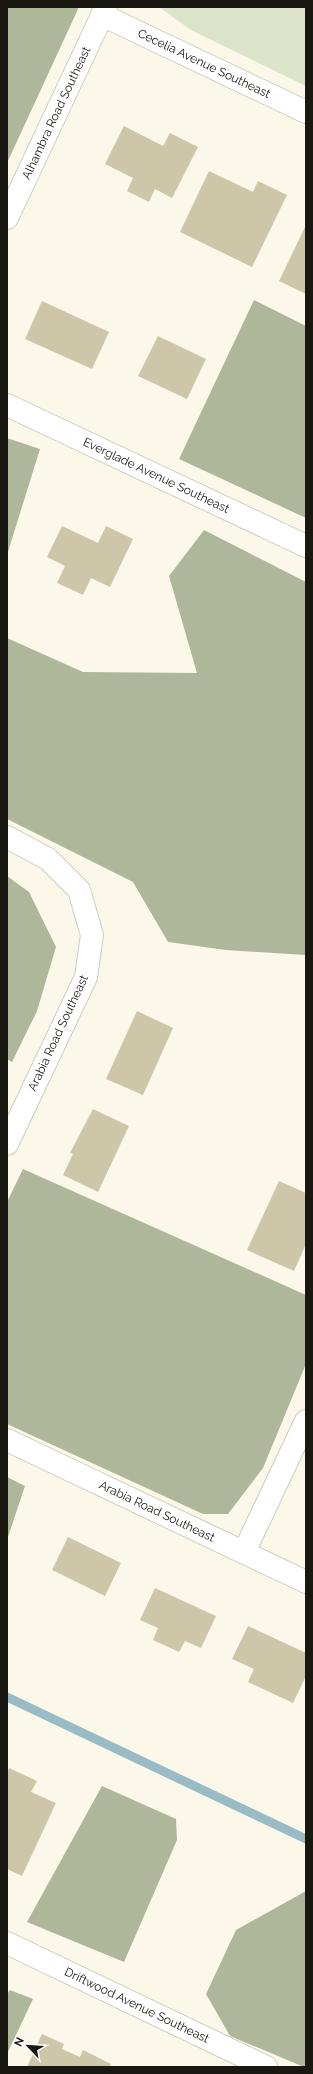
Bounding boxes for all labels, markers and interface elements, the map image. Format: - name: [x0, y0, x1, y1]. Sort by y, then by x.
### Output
- street label: Cecelia Avenue Southeast: [135, 26, 273, 101]
- street label: Alhambra Road Southeast: [19, 44, 93, 182]
- street label: Everglade Avenue Southeast: [81, 435, 232, 516]
- street label: Arabia Road Southeast: [25, 973, 91, 1093]
- street label: Arabia Road Southeast: [97, 1478, 217, 1545]
- street label: Driftwood Avenue Southeast: [62, 1965, 211, 2046]
- north arrow: [8, 2026, 48, 2066]
- text: N: [12, 2035, 27, 2049]

